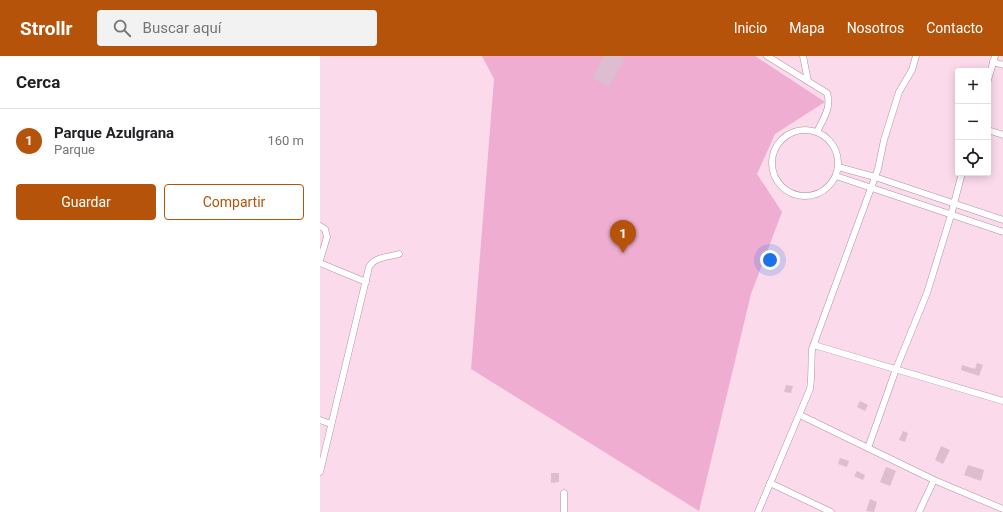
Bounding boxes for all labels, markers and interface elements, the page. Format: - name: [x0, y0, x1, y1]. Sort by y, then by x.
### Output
- search box: [97, 10, 377, 46]
- text: Strollr: [20, 17, 73, 40]
- icon: search: [111, 17, 133, 39]
- text: Buscar aquí: [143, 19, 221, 37]
- text: Inicio: [734, 20, 767, 36]
- text: Mapa: [789, 20, 825, 36]
- text: Nosotros: [847, 20, 904, 36]
- text: Contacto: [926, 20, 983, 36]
- map controls: [955, 68, 991, 176]
- button: +: [955, 68, 991, 104]
- text: Cerca: [16, 72, 60, 92]
- button: −: [955, 104, 991, 140]
- text: Parque Azulgrana: [54, 124, 174, 142]
- text: 1: [25, 133, 33, 148]
- text: 160 m: [267, 133, 304, 148]
- button: locate: [955, 140, 991, 176]
- text: Parque: [54, 142, 95, 157]
- button: Guardar: [16, 184, 156, 220]
- button: Compartir: [164, 184, 304, 220]
- pin: 1: [610, 220, 636, 253]
- your location: [760, 250, 780, 270]

